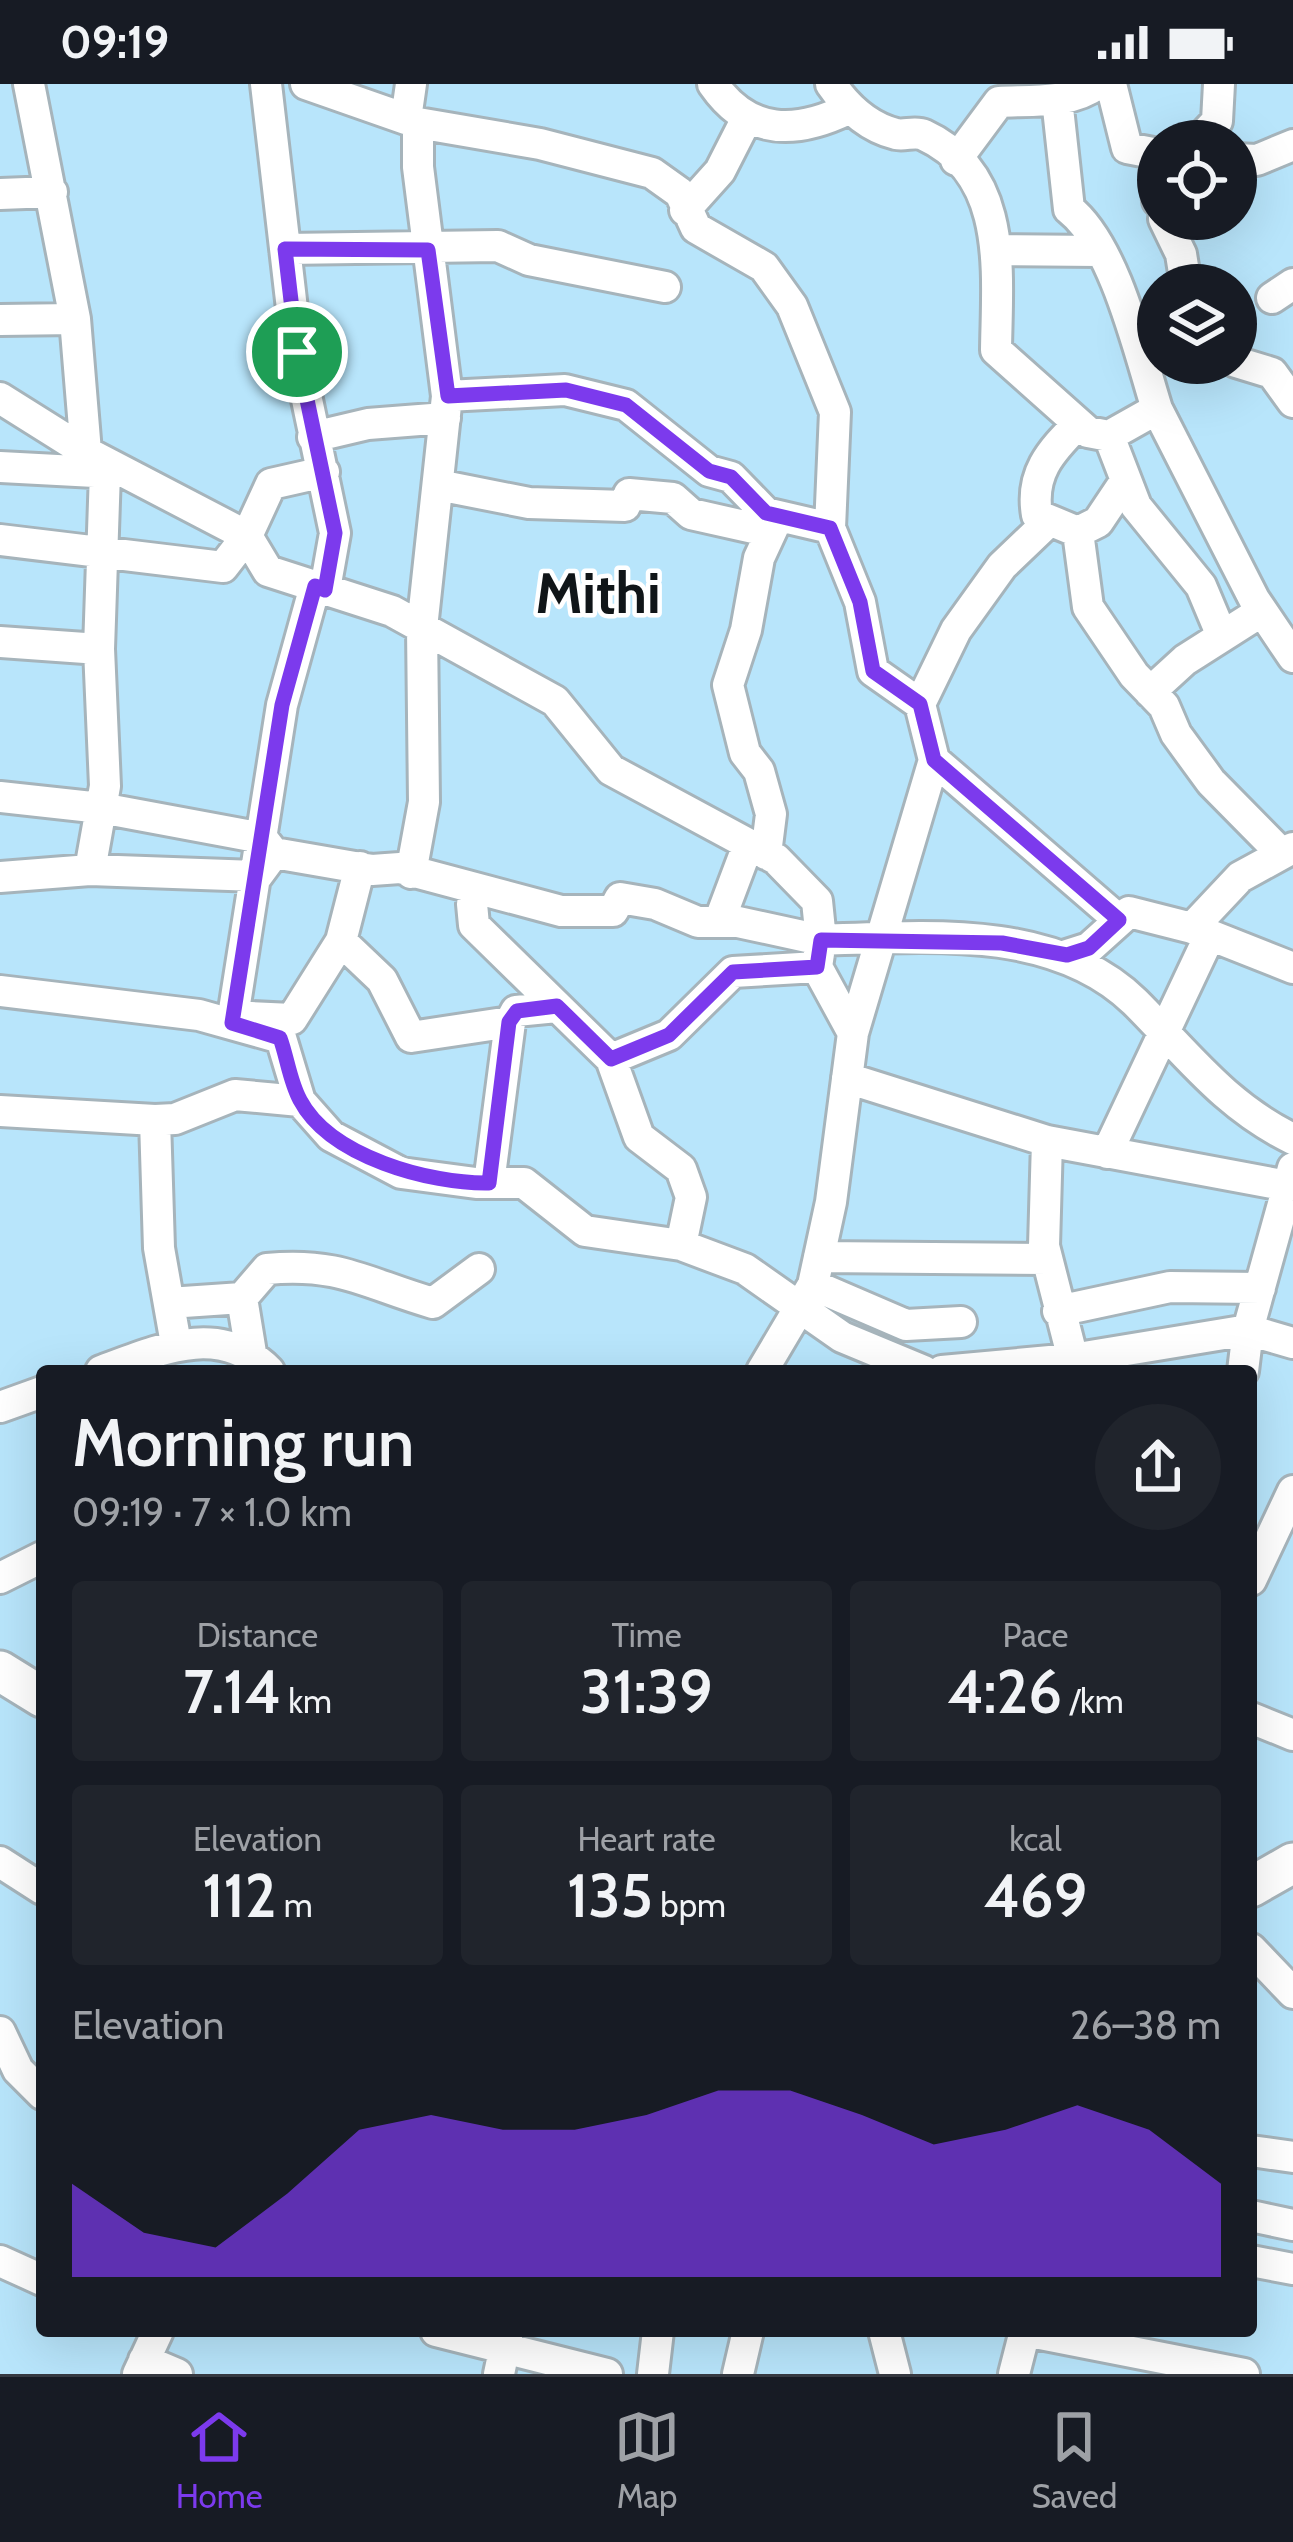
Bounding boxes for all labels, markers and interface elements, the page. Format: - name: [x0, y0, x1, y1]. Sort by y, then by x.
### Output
- text: 09:19: [60, 15, 169, 69]
- map controls: [1137, 120, 1257, 384]
- button: locate: [1137, 120, 1257, 240]
- button: layers: [1137, 264, 1257, 384]
- pin: [246, 301, 348, 403]
- icon: arrive: [264, 319, 330, 385]
- district label: Mithi: [535, 558, 661, 627]
- text: Morning run: [72, 1402, 414, 1483]
- button: share: [1095, 1404, 1221, 1530]
- text: 09:19 · 7 × 1.0 km: [72, 1488, 352, 1536]
- text: Distance: [197, 1615, 318, 1655]
- text: Time: [611, 1615, 682, 1655]
- text: Pace: [1003, 1615, 1068, 1655]
- text: 7.14: [183, 1655, 281, 1728]
- text: 31:39: [580, 1655, 713, 1728]
- text: 4:26: [947, 1655, 1062, 1728]
- text: km: [281, 1681, 332, 1721]
- text: /km: [1062, 1681, 1124, 1721]
- text: Elevation: [193, 1819, 322, 1859]
- text: Heart rate: [577, 1819, 716, 1859]
- text: kcal: [1009, 1819, 1062, 1859]
- text: 112: [202, 1859, 276, 1932]
- text: 135: [567, 1859, 653, 1932]
- text: 469: [983, 1859, 1088, 1932]
- text: m: [276, 1885, 313, 1925]
- text: bpm: [653, 1885, 726, 1925]
- text: Elevation: [72, 2001, 224, 2049]
- text: 26–38 m: [1070, 2001, 1221, 2049]
- tab: Home: [176, 2404, 263, 2516]
- tab: Map: [614, 2404, 680, 2516]
- tab: Saved: [1032, 2404, 1117, 2516]

